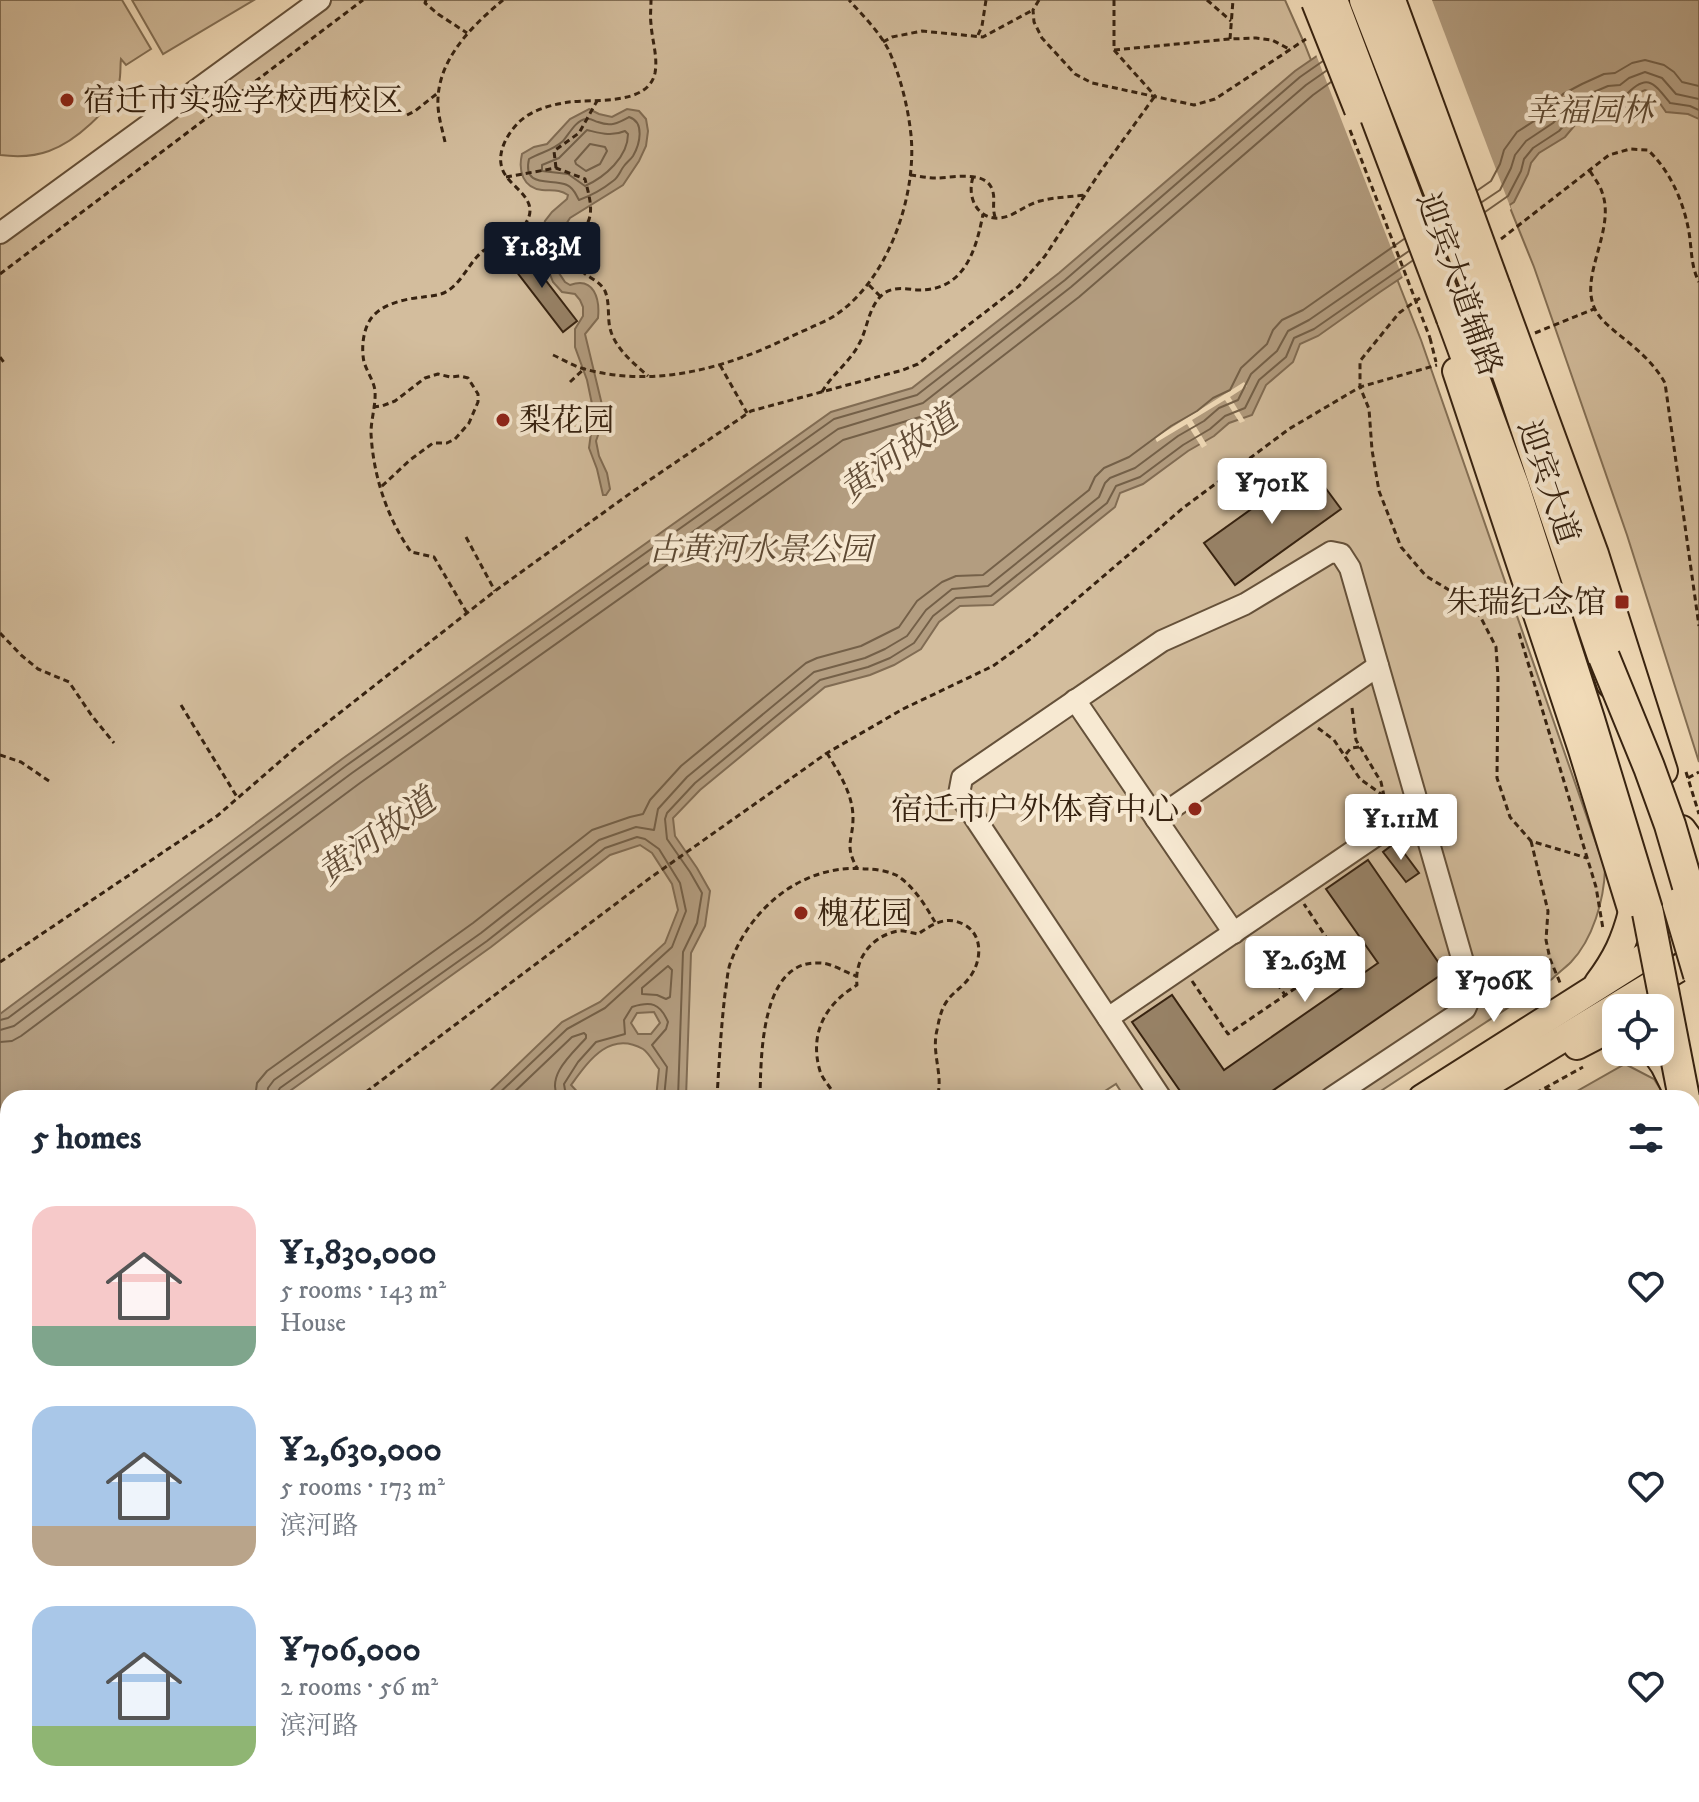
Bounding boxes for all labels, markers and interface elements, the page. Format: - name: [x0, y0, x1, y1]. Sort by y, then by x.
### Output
- place label: 宿迁市实验学校西校区: [83, 82, 403, 122]
- marker: 宿迁市实验学校西校区: [58, 91, 76, 109]
- park label: 幸福园林: [1525, 92, 1657, 132]
- street label: 迎宾大道辅路: [1406, 188, 1510, 382]
- pin: ¥1.83M: [477, 222, 607, 290]
- text: ¥1.83M: [502, 231, 582, 264]
- water label: 黄河故道: [832, 395, 971, 512]
- place label: 梨花园: [519, 402, 615, 442]
- marker: 梨花园: [494, 411, 512, 429]
- street label: 迎宾大道: [1507, 416, 1587, 550]
- pin: ¥701K: [1216, 458, 1328, 526]
- text: ¥701K: [1236, 467, 1308, 500]
- park label: 古黄河水景公园: [648, 531, 877, 571]
- place label: 朱瑞纪念馆: [1446, 584, 1606, 624]
- marker: 朱瑞纪念馆: [1613, 593, 1631, 611]
- water label: 黄河故道: [310, 778, 449, 895]
- place label: 宿迁市户外体育中心: [891, 791, 1179, 831]
- pin: ¥1.11M: [1336, 794, 1466, 862]
- marker: 宿迁市户外体育中心: [1186, 800, 1204, 818]
- text: ¥1.11M: [1363, 803, 1439, 836]
- place label: 槐花园: [817, 895, 913, 935]
- marker: 槐花园: [792, 904, 810, 922]
- pin: ¥2.63M: [1240, 936, 1370, 1004]
- text: ¥2.63M: [1263, 945, 1347, 978]
- pin: ¥706K: [1438, 956, 1550, 1024]
- text: ¥706K: [1456, 965, 1532, 998]
- map controls: [1602, 994, 1674, 1066]
- button: locate: [1602, 994, 1674, 1066]
- icon: filters: [1624, 1116, 1668, 1160]
- text: 5 homes: [32, 1117, 141, 1159]
- text: ¥1,830,000: [280, 1232, 437, 1274]
- icon: home: [96, 1238, 192, 1334]
- icon: heart: [1624, 1264, 1668, 1308]
- text: 5 rooms · 143 m²: [280, 1274, 446, 1307]
- text: House: [280, 1307, 346, 1340]
- text: ¥2,630,000: [280, 1429, 442, 1471]
- icon: home: [96, 1438, 192, 1534]
- icon: heart: [1624, 1464, 1668, 1508]
- text: 5 rooms · 173 m²: [280, 1471, 445, 1504]
- text: 滨河路: [280, 1510, 358, 1543]
- text: ¥706,000: [280, 1629, 421, 1671]
- icon: home: [96, 1638, 192, 1734]
- icon: heart: [1624, 1664, 1668, 1708]
- text: 2 rooms · 56 m²: [280, 1671, 438, 1704]
- text: 滨河路: [280, 1710, 358, 1743]

